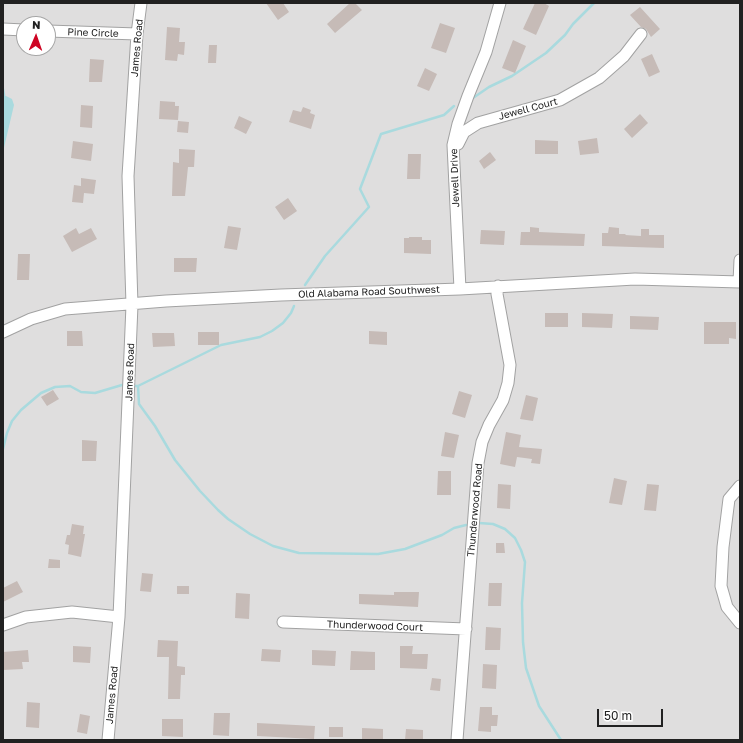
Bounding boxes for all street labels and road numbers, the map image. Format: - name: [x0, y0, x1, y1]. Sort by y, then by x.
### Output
- street label: James Road: [128, 19, 146, 77]
- street label: Pine Circle: [67, 26, 119, 40]
- street label: Jewell Court: [497, 95, 559, 123]
- street label: Jewell Drive: [448, 148, 462, 208]
- street label: Old Alabama Road Southwest: [298, 284, 440, 300]
- street label: James Road: [123, 343, 137, 401]
- street label: Thunderwood Road: [465, 463, 485, 557]
- street label: Thunderwood Court: [327, 618, 423, 634]
- street label: James Road: [103, 666, 121, 724]

